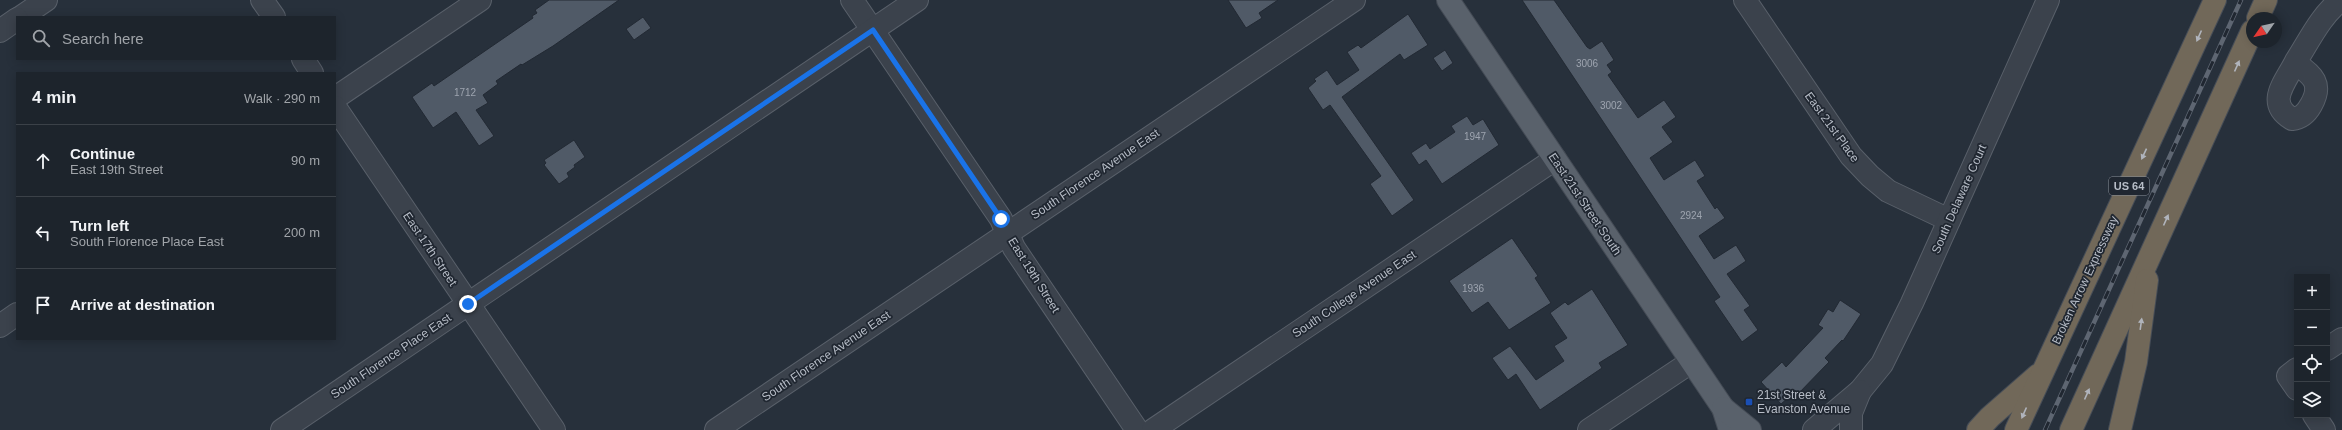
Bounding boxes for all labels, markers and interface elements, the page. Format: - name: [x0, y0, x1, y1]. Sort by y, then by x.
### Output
- north arrow: [2246, 12, 2282, 48]
- search box: [16, 16, 336, 60]
- icon: search: [30, 27, 52, 49]
- text: Search here: [62, 30, 144, 47]
- one-way arrow: [2195, 30, 2201, 42]
- house number: 3006: [1576, 58, 1599, 69]
- one-way arrow: [2234, 59, 2240, 71]
- house number: 1712: [454, 87, 477, 98]
- text: 4 min: [32, 88, 76, 107]
- street label: East 21st Place: [1802, 89, 1862, 165]
- text: Walk · 290 m: [244, 91, 320, 106]
- house number: 3002: [1600, 100, 1623, 111]
- street label: South Florence Avenue East: [1028, 125, 1162, 222]
- house number: 1947: [1464, 131, 1487, 142]
- street label: South Delaware Court: [1929, 142, 1990, 256]
- text: Continue: [70, 145, 135, 162]
- one-way arrow: [2141, 148, 2147, 159]
- icon: ahead: [32, 150, 54, 172]
- street label: East 21st Street South: [1546, 150, 1624, 258]
- text: 90 m: [291, 153, 320, 168]
- text: East 19th Street: [70, 162, 163, 177]
- road number: US 64: [2109, 177, 2149, 195]
- street label: East 17th Street: [400, 209, 460, 289]
- route start: [992, 210, 1010, 228]
- house number: 2924: [1680, 210, 1703, 221]
- street label: Broken Arrow Expressway: [2049, 214, 2121, 346]
- one-way arrow: [2163, 215, 2169, 226]
- text: Turn left: [70, 217, 129, 234]
- icon: left: [32, 222, 54, 244]
- text: 200 m: [284, 225, 320, 240]
- text: South Florence Place East: [70, 234, 224, 249]
- street label: East 19th Street: [1005, 235, 1063, 316]
- street label: South College Avenue East: [1290, 247, 1419, 341]
- map controls: [2294, 274, 2330, 418]
- button: +: [2294, 274, 2330, 310]
- house number: 1936: [1462, 283, 1485, 294]
- icon: arrive: [32, 294, 54, 316]
- route end: [459, 295, 477, 313]
- text: Arrive at destination: [70, 296, 215, 313]
- street label: South Florence Avenue East: [759, 307, 893, 404]
- street label: South Florence Place East: [328, 310, 454, 402]
- button: −: [2294, 310, 2330, 346]
- one-way arrow: [2138, 318, 2144, 330]
- button: locate: [2294, 346, 2330, 382]
- button: layers: [2294, 382, 2330, 418]
- place label: 21st Street & Evanston Avenue: [1757, 388, 1851, 416]
- one-way arrow: [2084, 389, 2090, 400]
- marker: 21st Street & Evanston Avenue: [1744, 397, 1754, 407]
- one-way arrow: [2021, 408, 2027, 419]

